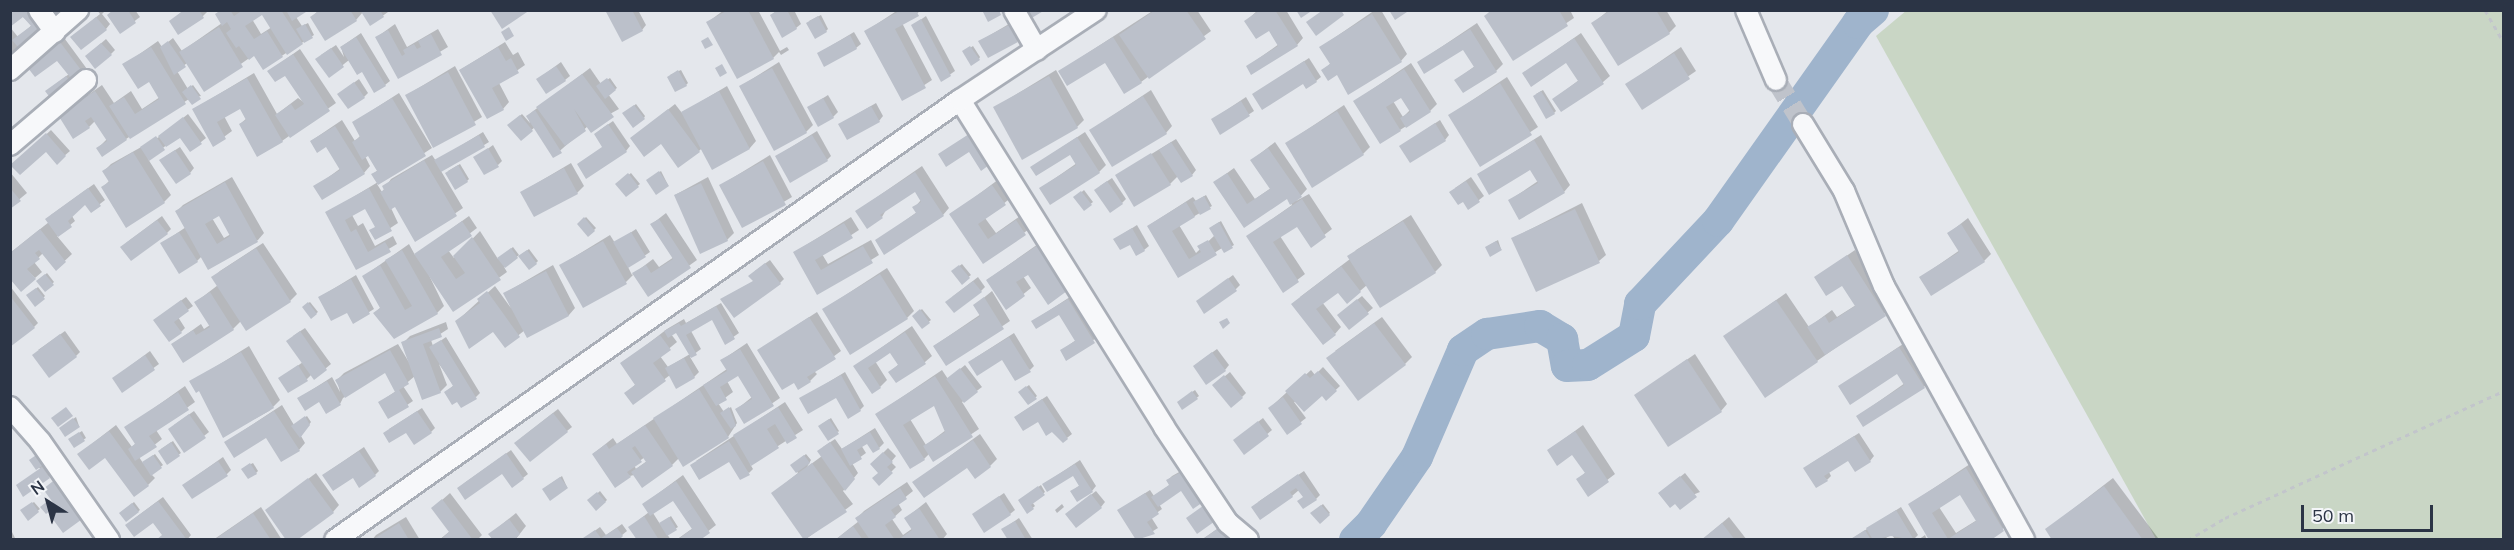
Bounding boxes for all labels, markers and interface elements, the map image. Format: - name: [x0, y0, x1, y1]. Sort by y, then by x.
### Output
- north arrow: [18, 472, 78, 532]
- text: N: [27, 476, 48, 499]
- scale bar: [2304, 493, 2436, 531]
- text: 50 m: [2312, 504, 2354, 527]

